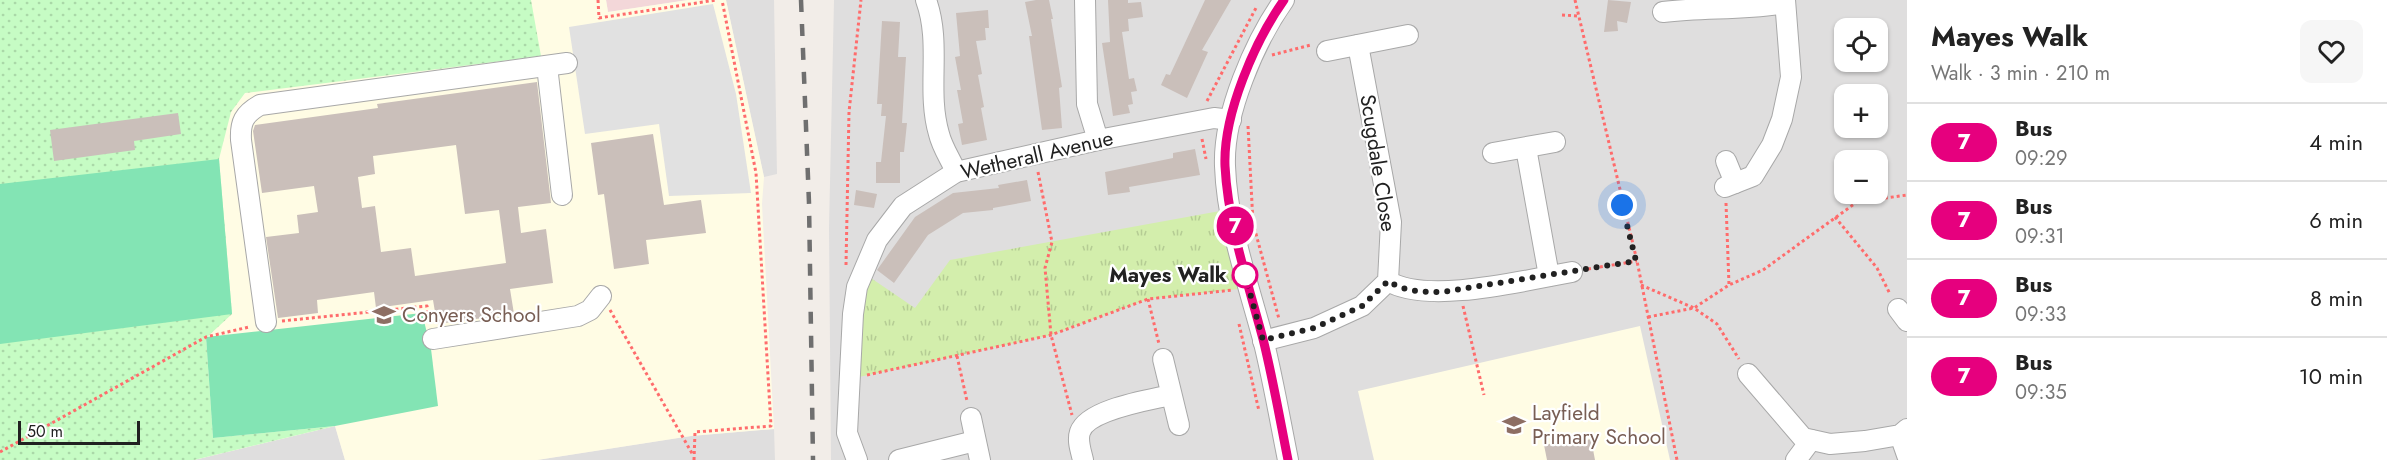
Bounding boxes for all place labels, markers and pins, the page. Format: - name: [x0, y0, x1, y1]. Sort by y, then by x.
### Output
- place label: Mayes Walk: [1109, 260, 1227, 290]
- marker: Mayes Walk: [1232, 262, 1258, 288]
- place label: Conyers School: [402, 300, 541, 330]
- school or university icon: Conyers School: [371, 302, 397, 328]
- place label: Layfield Primary School: [1532, 398, 1666, 452]
- school or university icon: Layfield Primary School: [1501, 412, 1527, 438]

